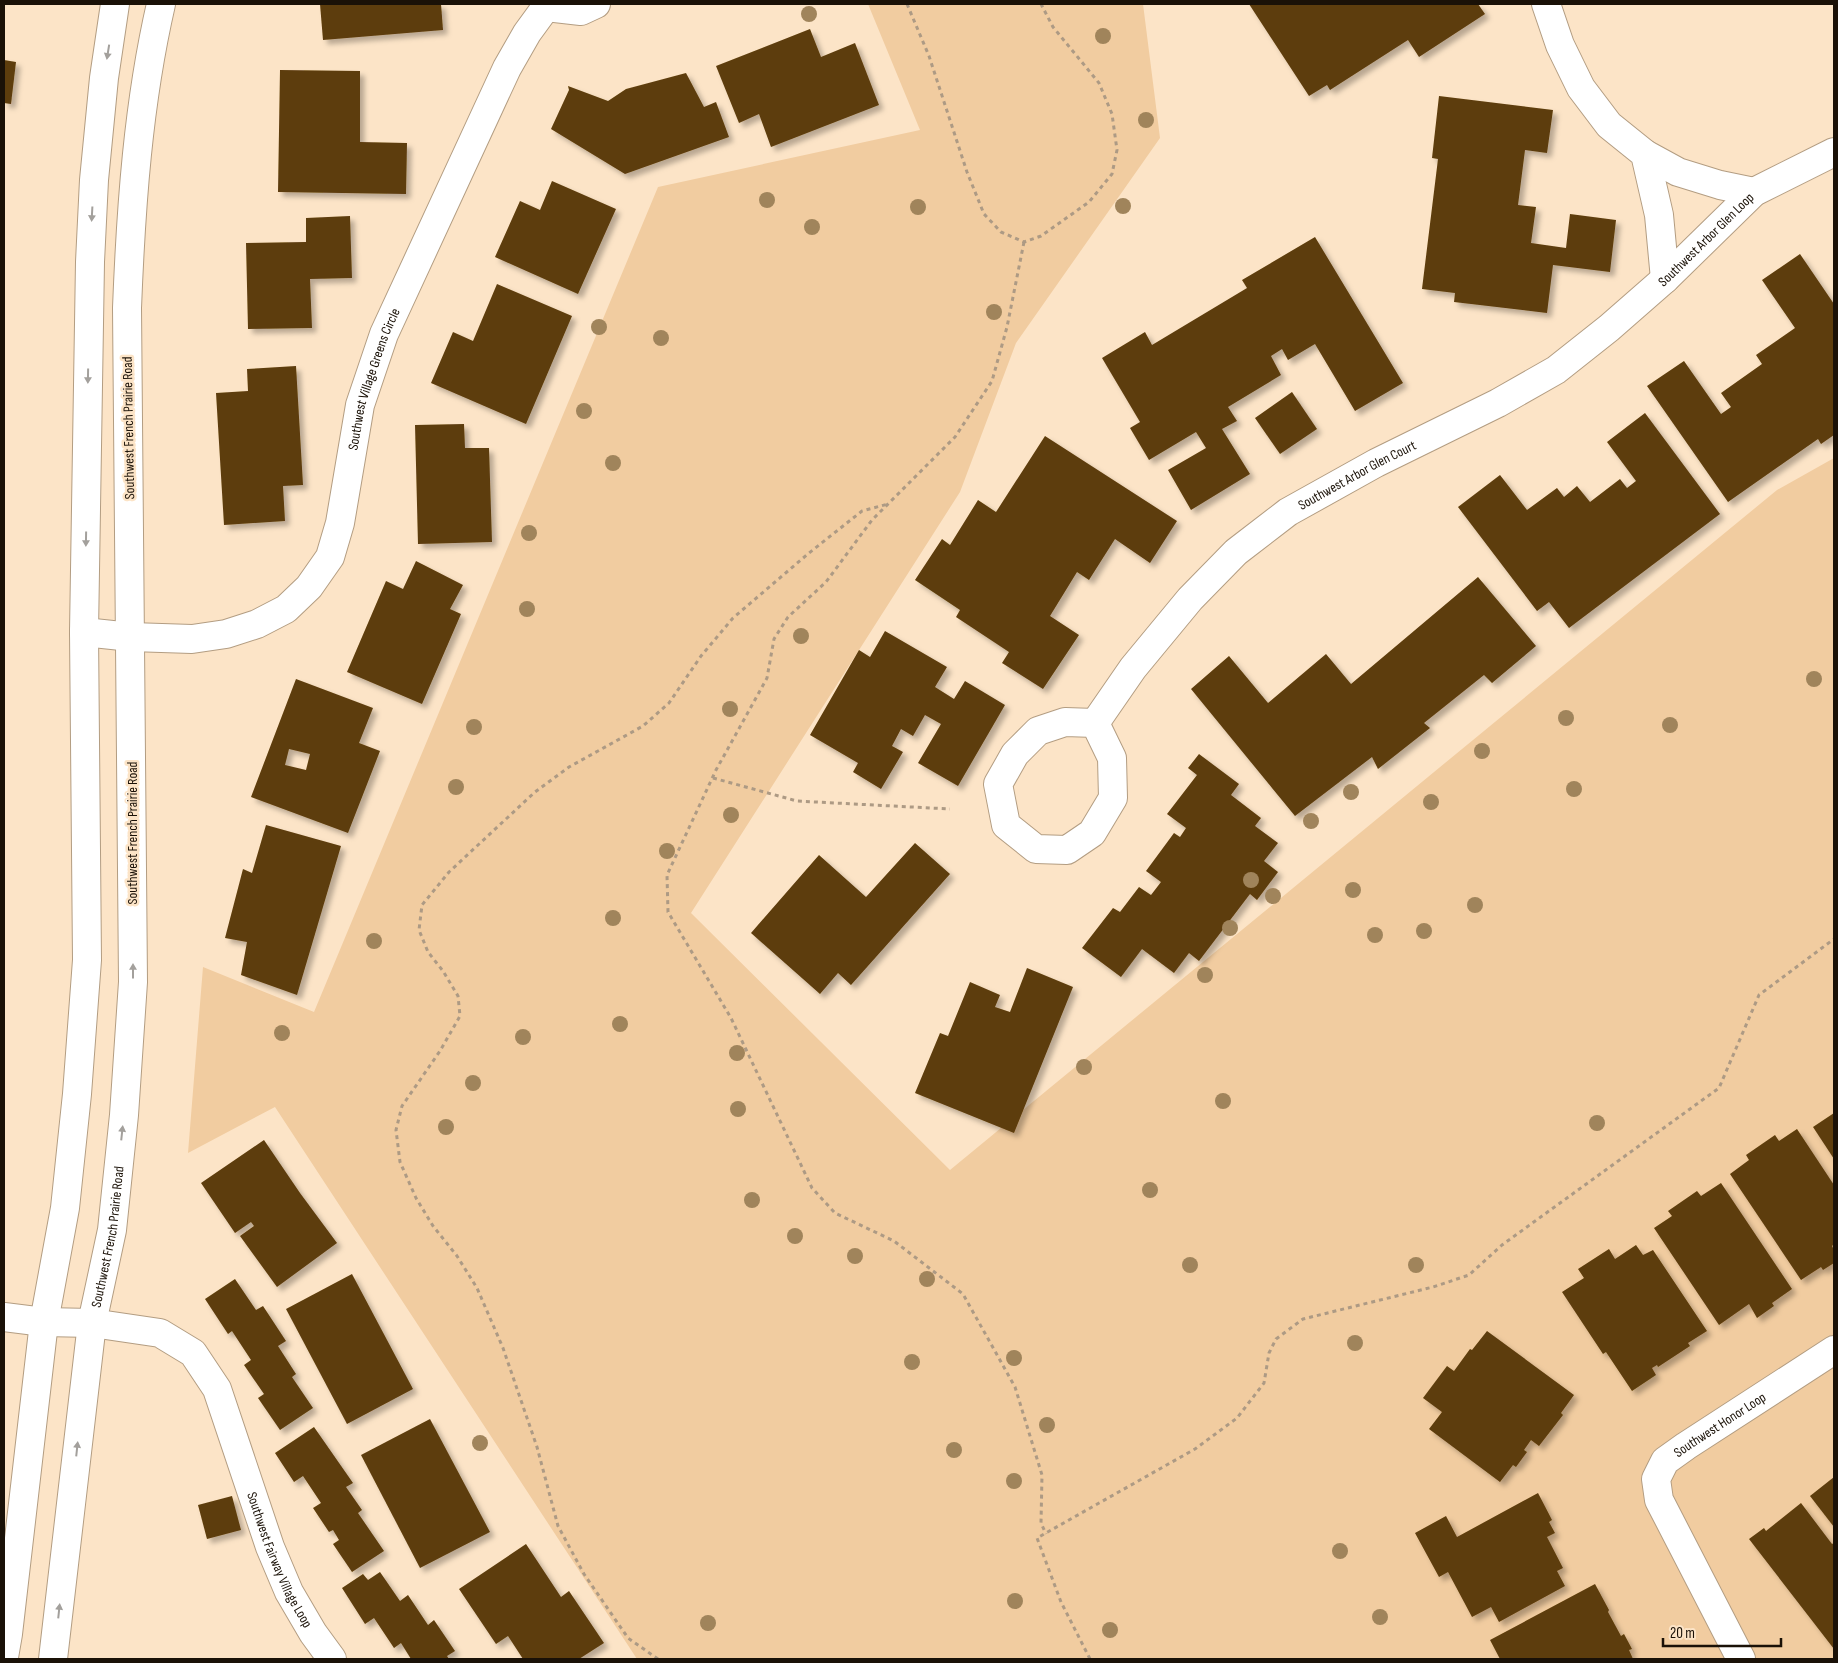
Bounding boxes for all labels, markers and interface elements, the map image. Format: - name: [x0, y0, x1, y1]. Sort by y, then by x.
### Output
- one-way arrow: [103, 44, 111, 60]
- street label: Southwest Arbor Glen Loop: [1655, 189, 1758, 290]
- one-way arrow: [88, 206, 96, 222]
- street label: Southwest Village Greens Circle: [344, 305, 404, 451]
- street label: Southwest French Prairie Road: [119, 356, 138, 500]
- one-way arrow: [84, 368, 92, 384]
- street label: Southwest Arbor Glen Court: [1295, 437, 1419, 514]
- one-way arrow: [82, 531, 90, 547]
- street label: Southwest French Prairie Road: [124, 761, 141, 904]
- one-way arrow: [129, 963, 137, 979]
- one-way arrow: [118, 1125, 126, 1141]
- street label: Southwest French Prairie Road: [88, 1165, 128, 1309]
- street label: Southwest Honor Loop: [1671, 1388, 1769, 1461]
- one-way arrow: [73, 1441, 81, 1457]
- street label: Southwest Fairway Village Loop: [243, 1490, 316, 1631]
- one-way arrow: [55, 1603, 63, 1619]
- scale bar: [1663, 1616, 1780, 1648]
- text: 20 m: [1670, 1624, 1695, 1643]

